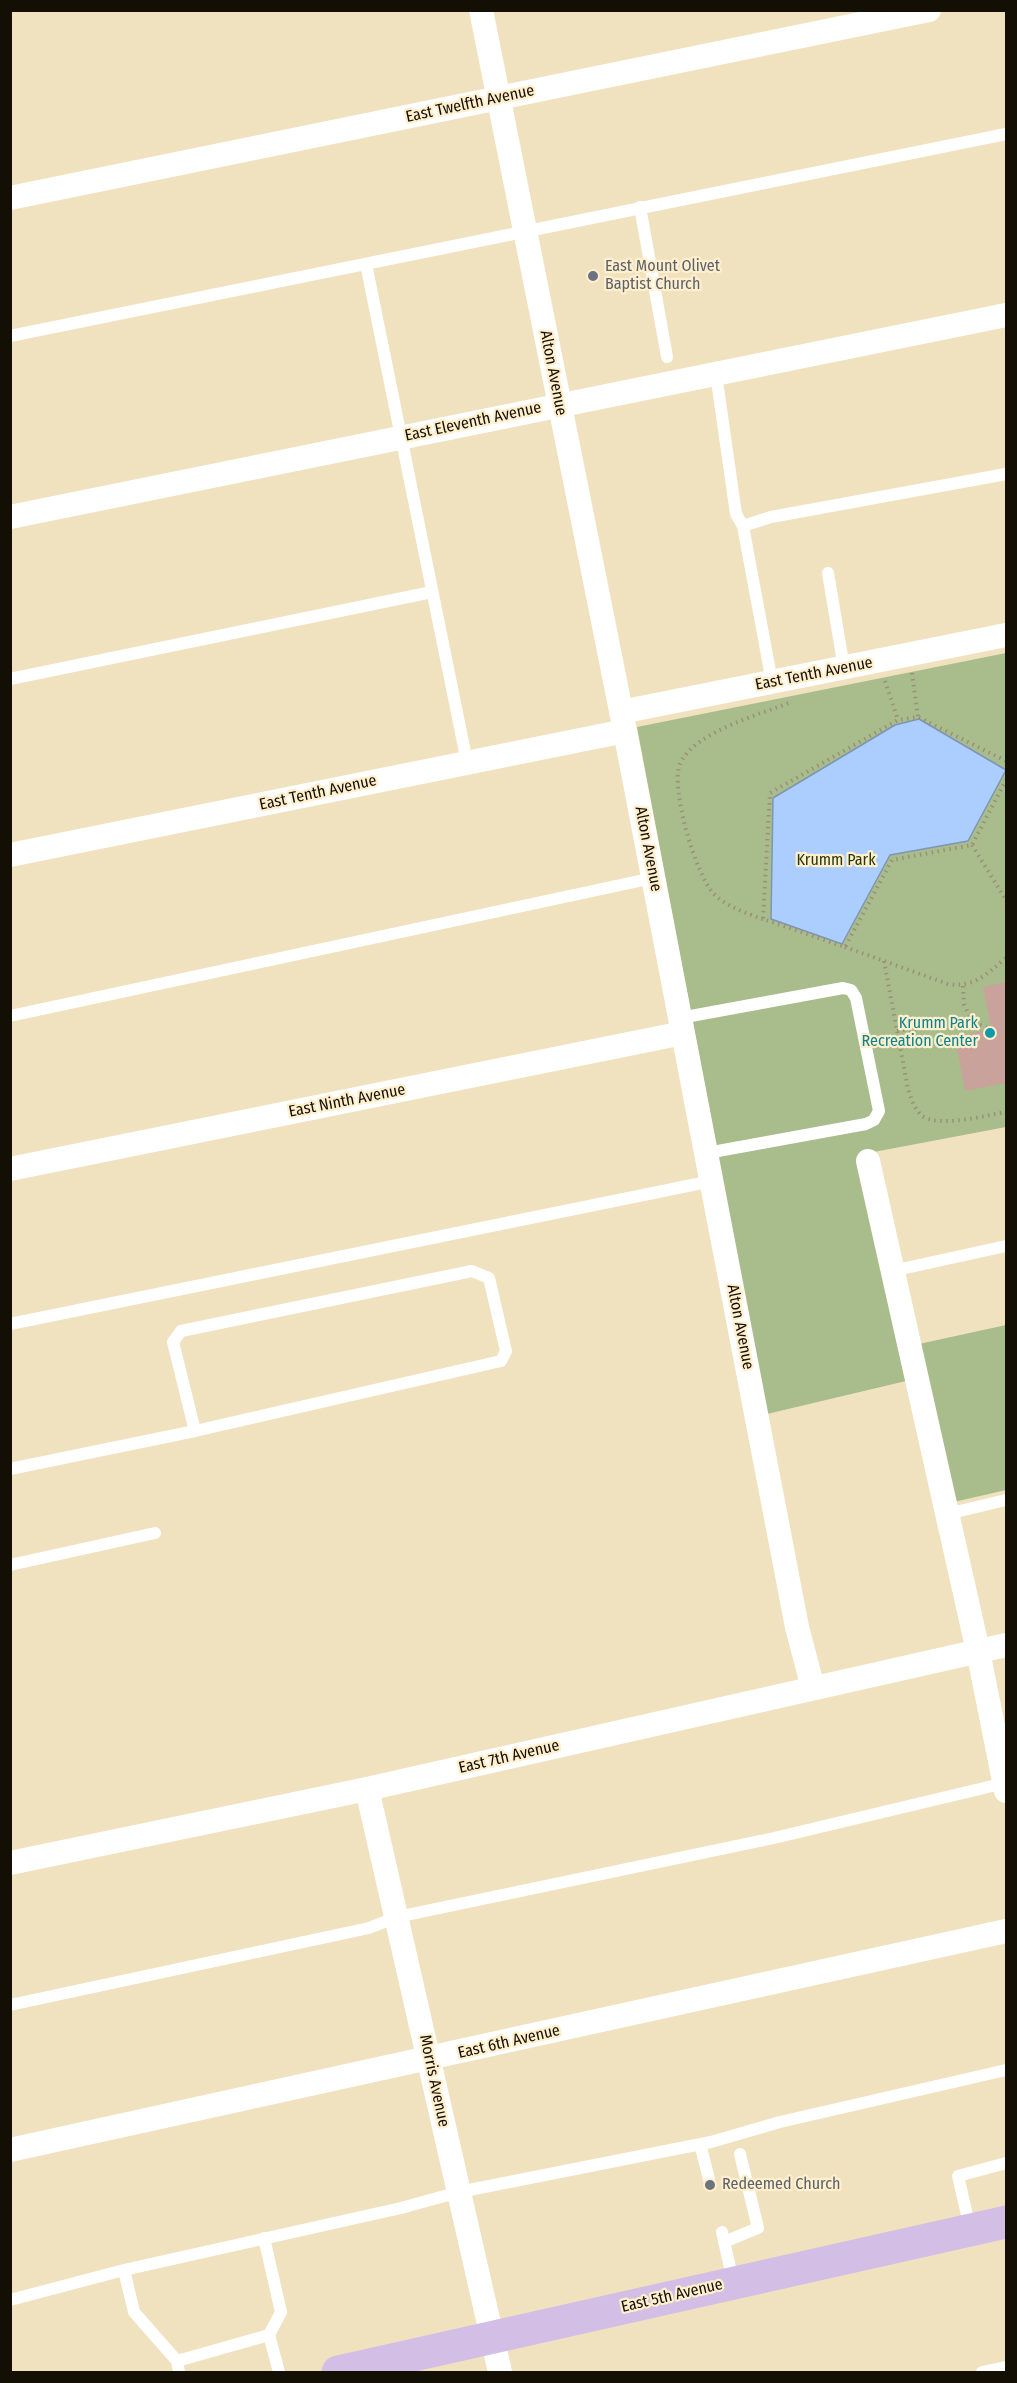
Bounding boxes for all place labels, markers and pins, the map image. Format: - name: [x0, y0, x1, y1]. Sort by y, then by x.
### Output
- place label: East Mount Olivet Baptist Church: [605, 257, 720, 295]
- marker: East Mount Olivet Baptist Church: [586, 269, 600, 283]
- place label: Krumm Park Recreation Center: [862, 1014, 978, 1052]
- marker: Krumm Park Recreation Center: [983, 1026, 997, 1040]
- place label: Redeemed Church: [722, 2175, 840, 2195]
- marker: Redeemed Church: [703, 2178, 717, 2192]

